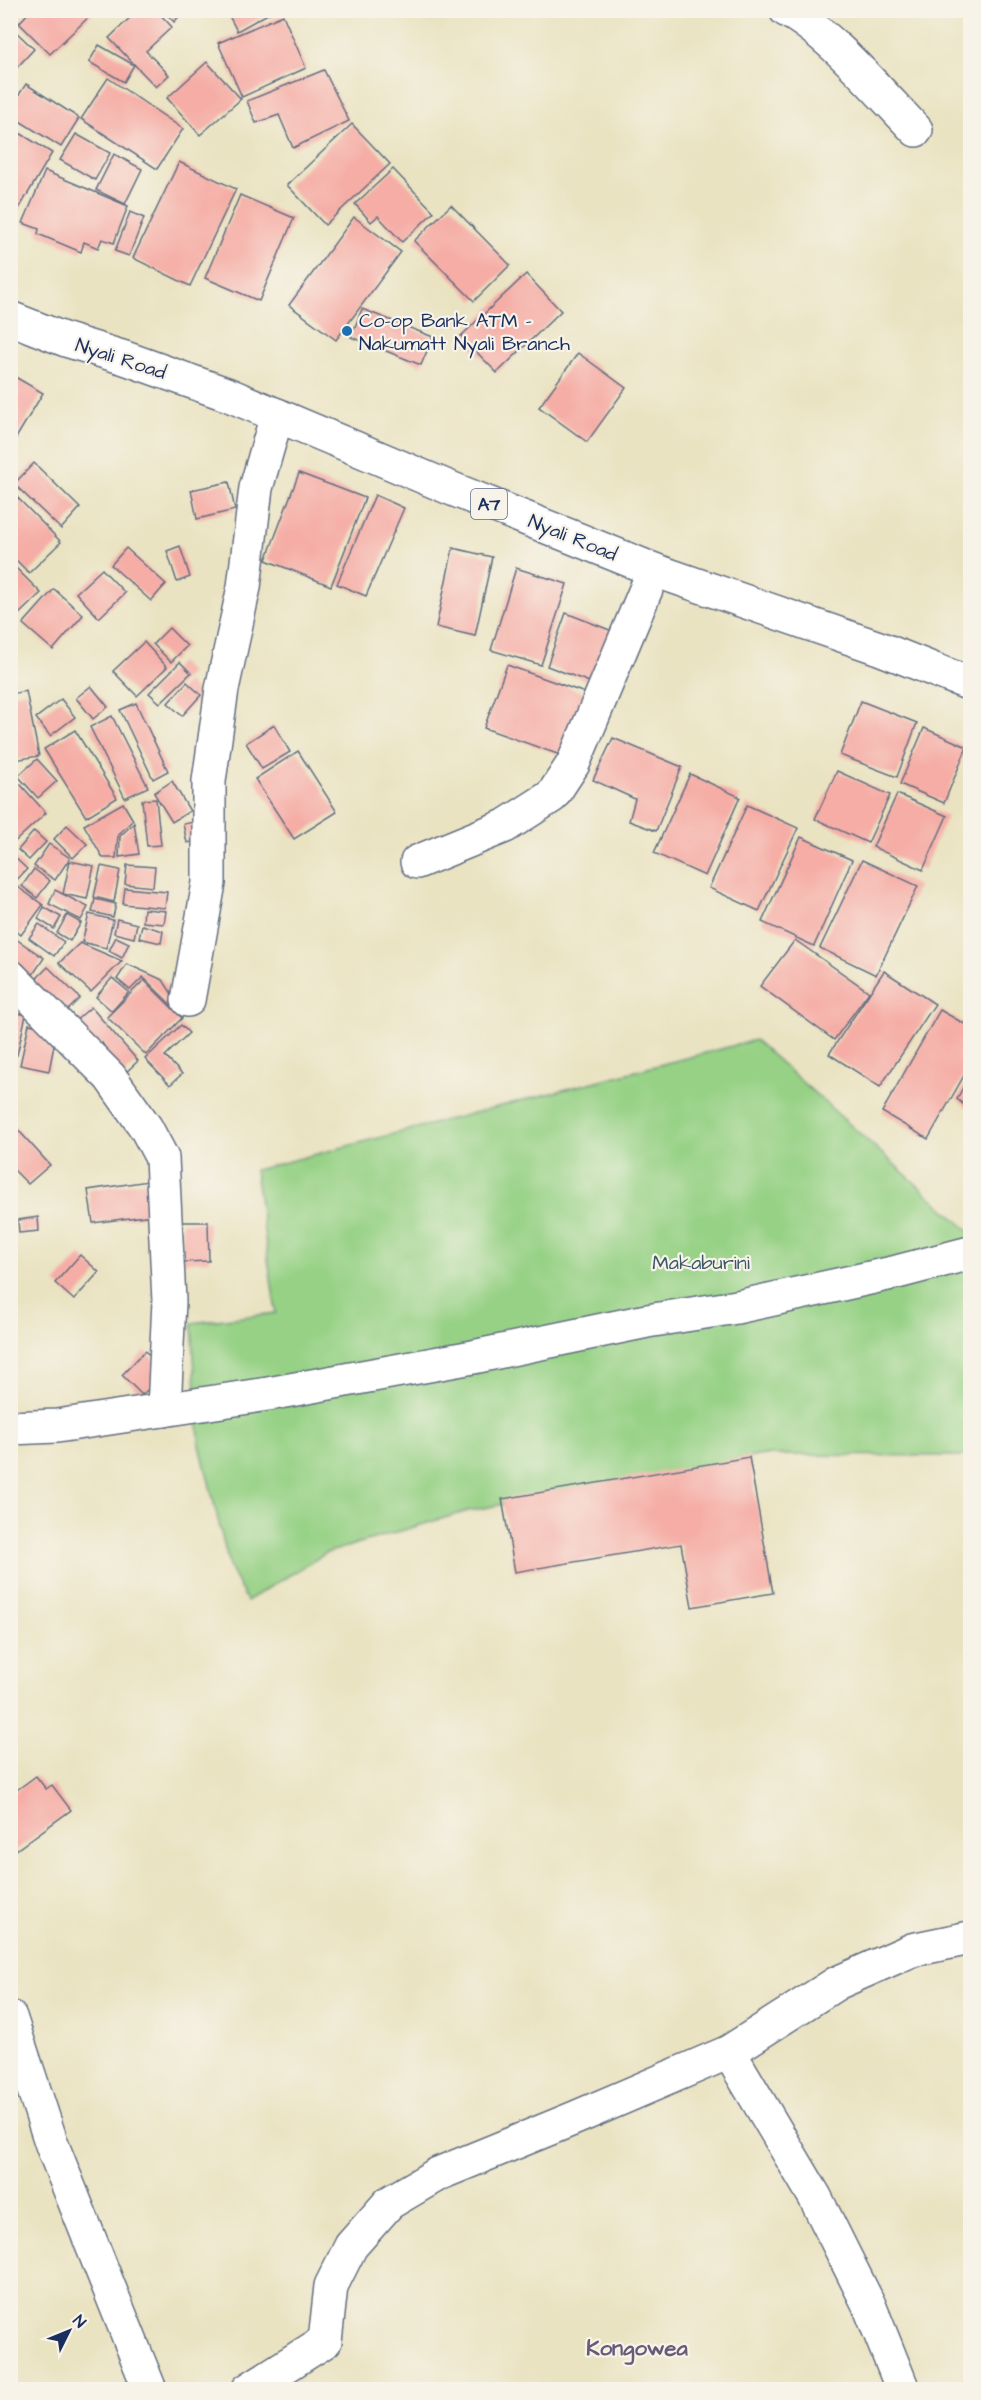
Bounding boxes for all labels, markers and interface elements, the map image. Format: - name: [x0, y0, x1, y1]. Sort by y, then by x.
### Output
- place label: Co-op Bank ATM - Nakumatt Nyali Branch: [359, 307, 570, 359]
- marker: Co-op Bank ATM - Nakumatt Nyali Branch: [340, 324, 354, 338]
- street label: Nyali Road: [71, 331, 170, 388]
- road number: A7: [471, 489, 507, 519]
- street label: Nyali Road: [524, 507, 621, 569]
- park label: Makaburini: [652, 1249, 750, 1277]
- north arrow: [39, 2301, 99, 2361]
- text: N: [68, 2310, 91, 2333]
- district label: Kongowea: [586, 2333, 688, 2365]

